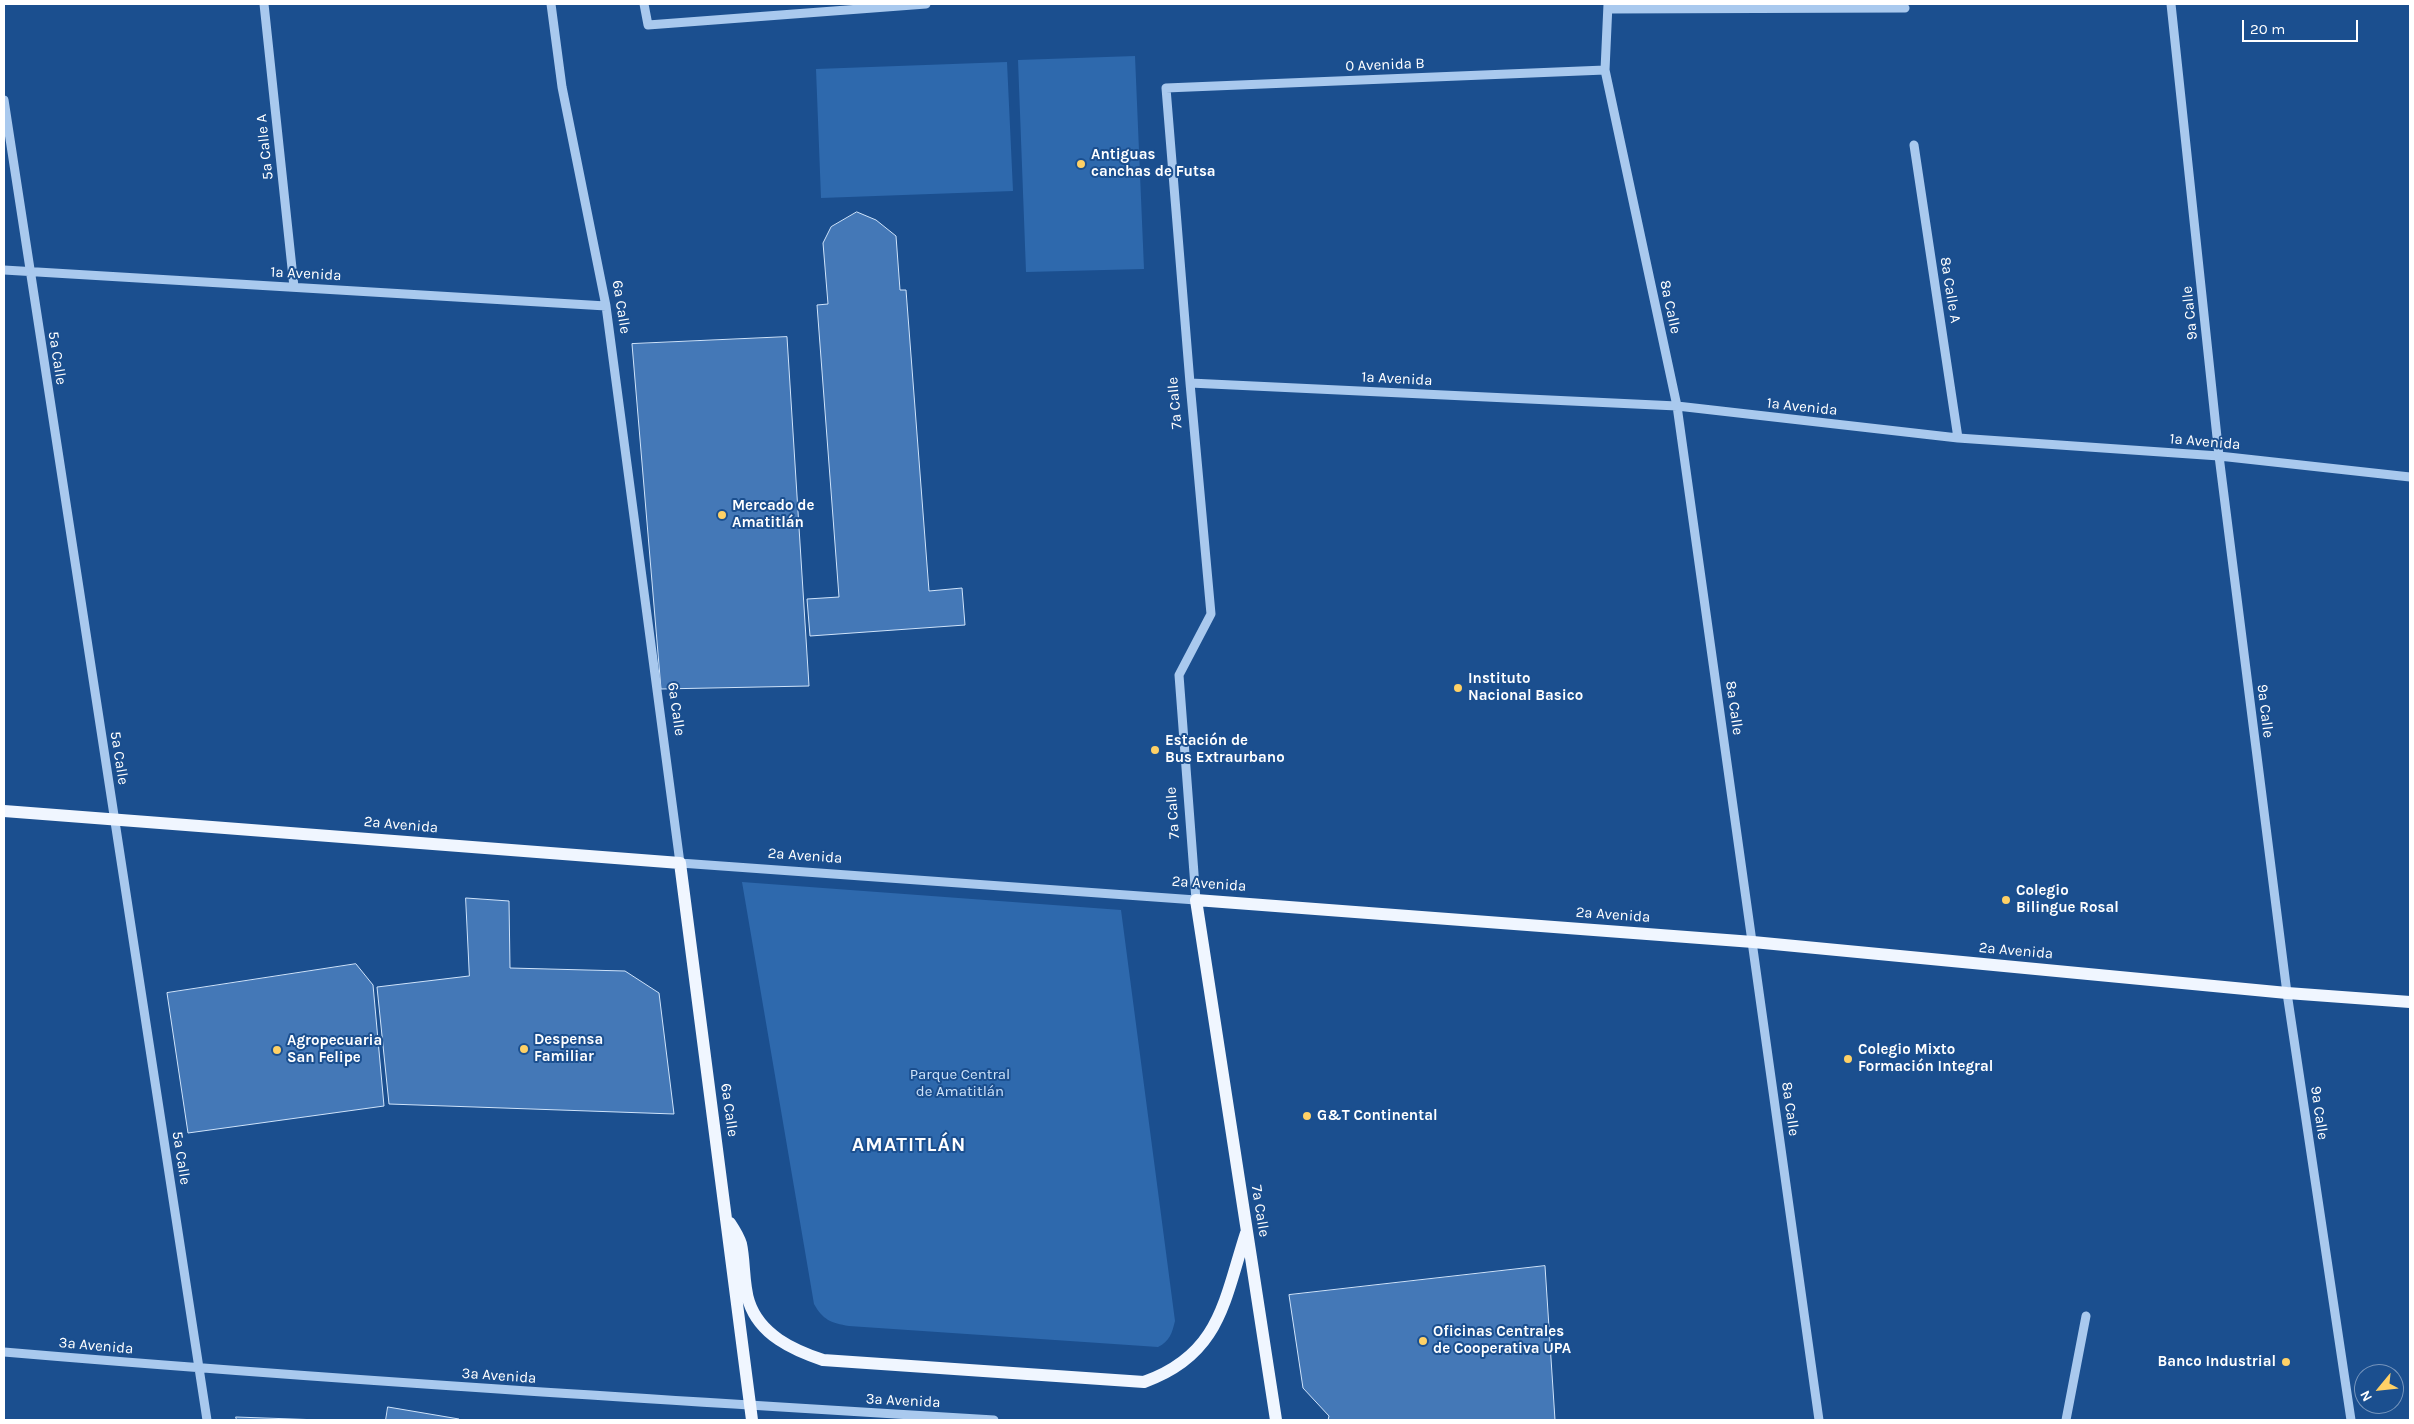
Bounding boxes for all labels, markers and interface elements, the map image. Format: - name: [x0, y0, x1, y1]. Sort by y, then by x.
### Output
- scale bar: [2244, 10, 2360, 42]
- text: 20 m: [2250, 20, 2285, 38]
- street label: 0 Avenida B: [1345, 55, 1425, 75]
- street label: 5a Calle A: [253, 113, 277, 181]
- place label: Antiguas canchas de Futsa: [1091, 146, 1216, 181]
- marker: Antiguas canchas de Futsa: [1075, 158, 1087, 170]
- street label: 8a Calle A: [1936, 256, 1964, 324]
- street label: 1a Avenida: [270, 263, 342, 285]
- street label: 8a Calle: [1656, 278, 1684, 336]
- street label: 6a Calle: [608, 279, 634, 335]
- street label: 9a Calle: [2178, 285, 2202, 341]
- street label: 5a Calle: [44, 330, 70, 386]
- street label: 1a Avenida: [1361, 368, 1433, 390]
- street label: 7a Calle: [1164, 376, 1186, 430]
- street label: 1a Avenida: [1766, 394, 1838, 420]
- street label: 1a Avenida: [2169, 430, 2241, 454]
- place label: Mercado de Amatitlán: [732, 497, 814, 532]
- marker: Mercado de Amatitlán: [716, 509, 728, 521]
- place label: Instituto Nacional Basico: [1468, 670, 1583, 705]
- street label: 8a Calle: [1721, 680, 1747, 736]
- street label: 6a Calle: [663, 681, 689, 737]
- marker: Instituto Nacional Basico: [1452, 682, 1464, 694]
- street label: 9a Calle: [2253, 683, 2277, 739]
- street label: 5a Calle: [106, 730, 132, 786]
- place label: Estación de Bus Extraurbano: [1165, 732, 1285, 767]
- marker: Estación de Bus Extraurbano: [1149, 744, 1161, 756]
- street label: 7a Calle: [1162, 786, 1184, 840]
- street label: 2a Avenida: [363, 813, 439, 837]
- street label: 2a Avenida: [767, 844, 843, 868]
- street label: 2a Avenida: [1171, 872, 1247, 896]
- place label: Colegio Bilingue Rosal: [2016, 882, 2119, 917]
- marker: Colegio Bilingue Rosal: [2000, 894, 2012, 906]
- street label: 2a Avenida: [1575, 903, 1651, 927]
- street label: 2a Avenida: [1978, 939, 2054, 963]
- place label: Despensa Familiar: [534, 1031, 603, 1066]
- place label: Agropecuaria San Felipe: [287, 1032, 382, 1067]
- place label: Colegio Mixto Formación Integral: [1858, 1041, 1993, 1076]
- marker: Despensa Familiar: [518, 1043, 530, 1055]
- marker: Agropecuaria San Felipe: [271, 1044, 283, 1056]
- marker: Colegio Mixto Formación Integral: [1842, 1053, 1854, 1065]
- park label: Parque Central de Amatitlán: [910, 1066, 1010, 1101]
- street label: 8a Calle: [1777, 1081, 1803, 1137]
- street label: 6a Calle: [716, 1082, 742, 1138]
- street label: 9a Calle: [2306, 1085, 2332, 1141]
- place label: G&T Continental: [1317, 1107, 1437, 1125]
- marker: G&T Continental: [1301, 1110, 1313, 1122]
- street label: 5a Calle: [168, 1130, 194, 1186]
- district label: AMATITLÁN: [851, 1133, 967, 1157]
- street label: 7a Calle: [1247, 1184, 1273, 1238]
- place label: Oficinas Centrales de Cooperativa UPA: [1433, 1323, 1571, 1358]
- street label: 3a Avenida: [58, 1334, 134, 1358]
- marker: Oficinas Centrales de Cooperativa UPA: [1417, 1335, 1429, 1347]
- place label: Banco Industrial: [2157, 1353, 2276, 1371]
- marker: Banco Industrial: [2280, 1356, 2292, 1368]
- street label: 3a Avenida: [461, 1364, 537, 1388]
- north arrow: [2354, 1364, 2404, 1414]
- text: N: [2356, 1387, 2376, 1404]
- street label: 3a Avenida: [865, 1390, 941, 1412]

